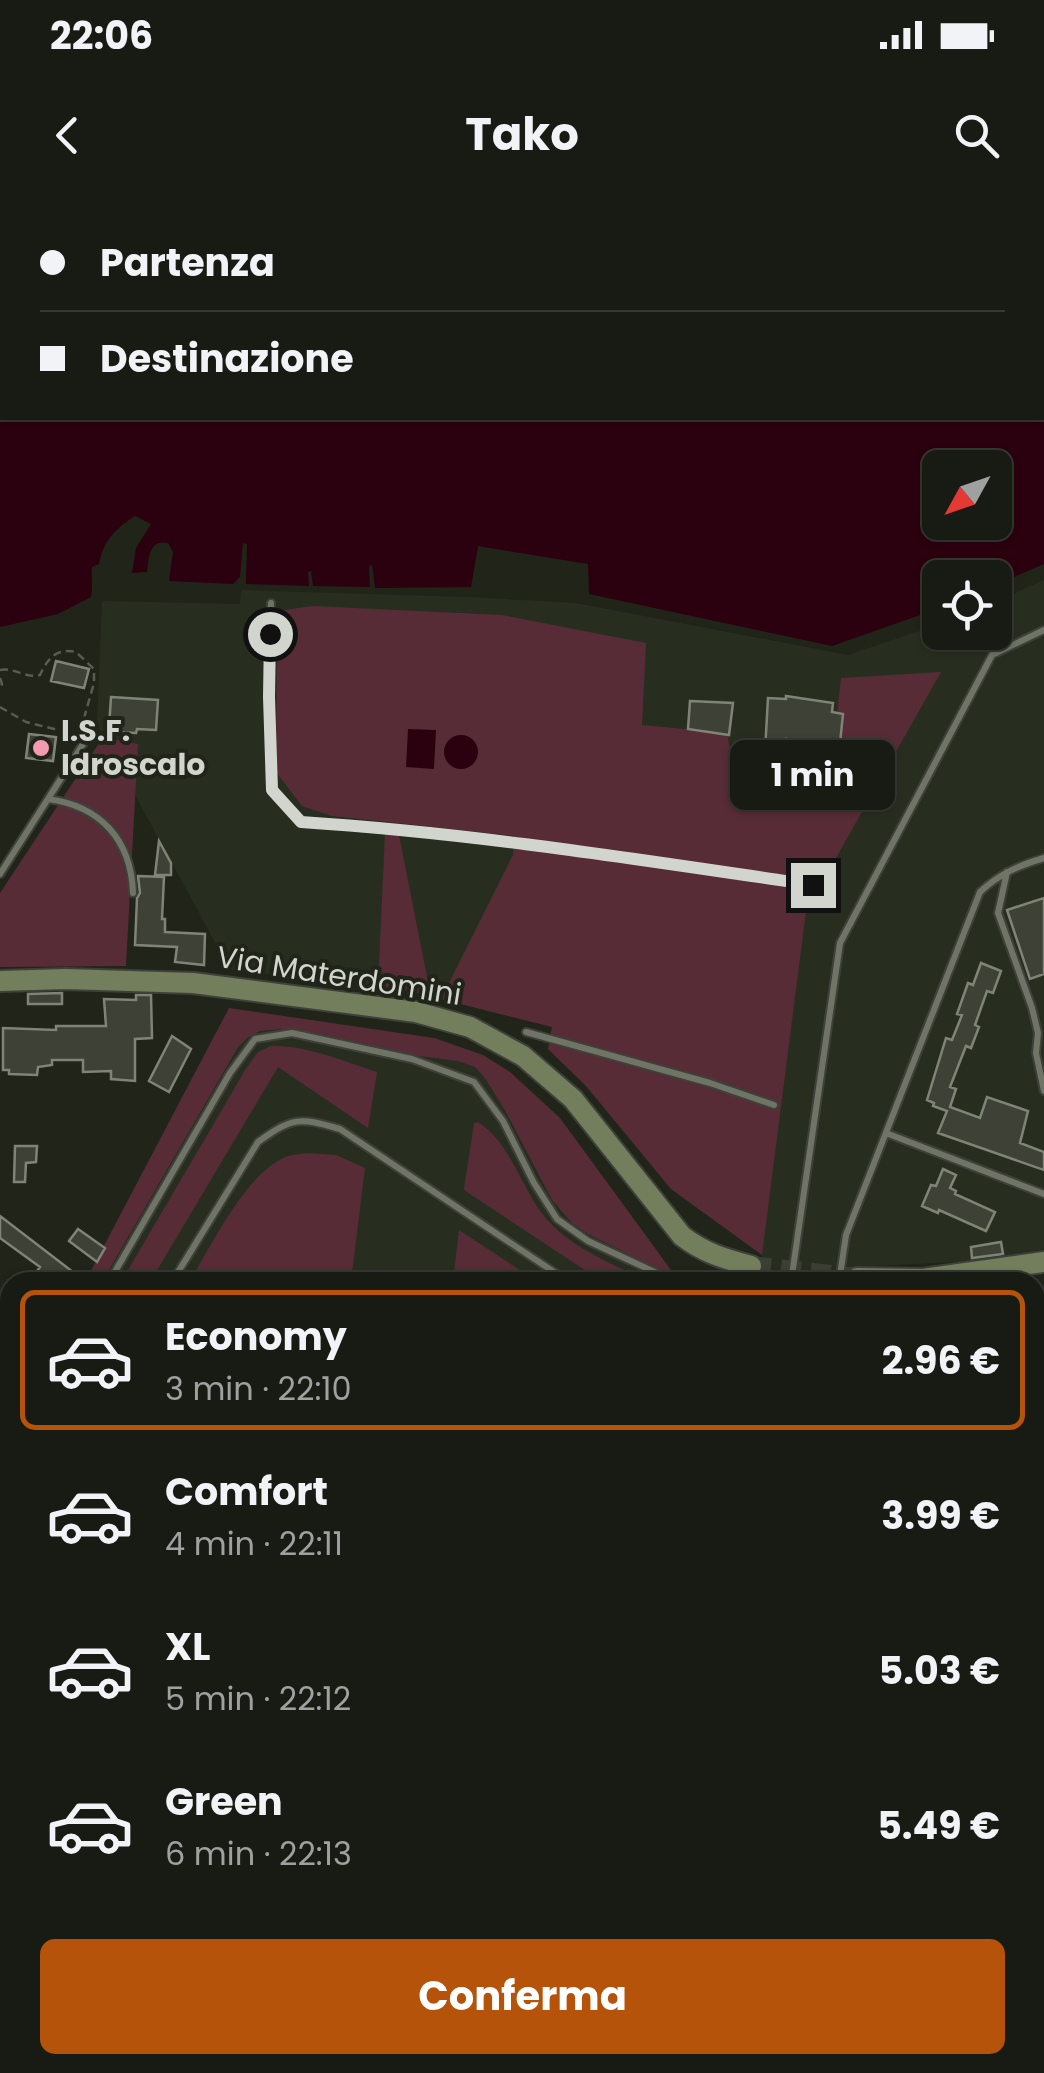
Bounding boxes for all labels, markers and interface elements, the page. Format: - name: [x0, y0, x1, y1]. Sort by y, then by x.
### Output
- text: 22:06: [50, 9, 153, 62]
- text: Tako: [465, 103, 579, 166]
- icon: back: [40, 108, 95, 163]
- icon: search: [949, 108, 1004, 163]
- text: Partenza: [100, 236, 275, 289]
- text: Destinazione: [100, 332, 354, 385]
- north arrow: [922, 450, 1012, 540]
- map controls: [922, 450, 1012, 650]
- button: locate: [922, 560, 1012, 650]
- route start: [248, 612, 293, 657]
- place label: I.S.F. Idroscalo: [61, 709, 205, 786]
- marker: I.S.F. Idroscalo: [30, 737, 52, 759]
- callout: 1 min: [730, 740, 896, 810]
- text: 1 min: [771, 752, 854, 797]
- route end: [791, 863, 836, 908]
- street label: Via Materdomini: [214, 935, 464, 1016]
- text: Economy: [165, 1310, 347, 1363]
- icon: car: [45, 1315, 135, 1405]
- text: 2.96 €: [882, 1334, 1000, 1387]
- text: 3 min · 22:10: [165, 1366, 352, 1411]
- text: Comfort: [165, 1465, 328, 1518]
- icon: car: [45, 1470, 135, 1560]
- text: 3.99 €: [881, 1489, 1000, 1542]
- text: 4 min · 22:11: [165, 1521, 343, 1566]
- text: XL: [165, 1620, 210, 1673]
- icon: car: [45, 1625, 135, 1715]
- text: 5.03 €: [879, 1644, 1000, 1697]
- text: 5 min · 22:12: [165, 1676, 351, 1721]
- text: Green: [165, 1775, 283, 1828]
- icon: car: [45, 1780, 135, 1870]
- text: 5.49 €: [877, 1799, 1000, 1852]
- text: 6 min · 22:13: [165, 1831, 352, 1876]
- button: Conferma: [40, 1939, 1005, 2054]

